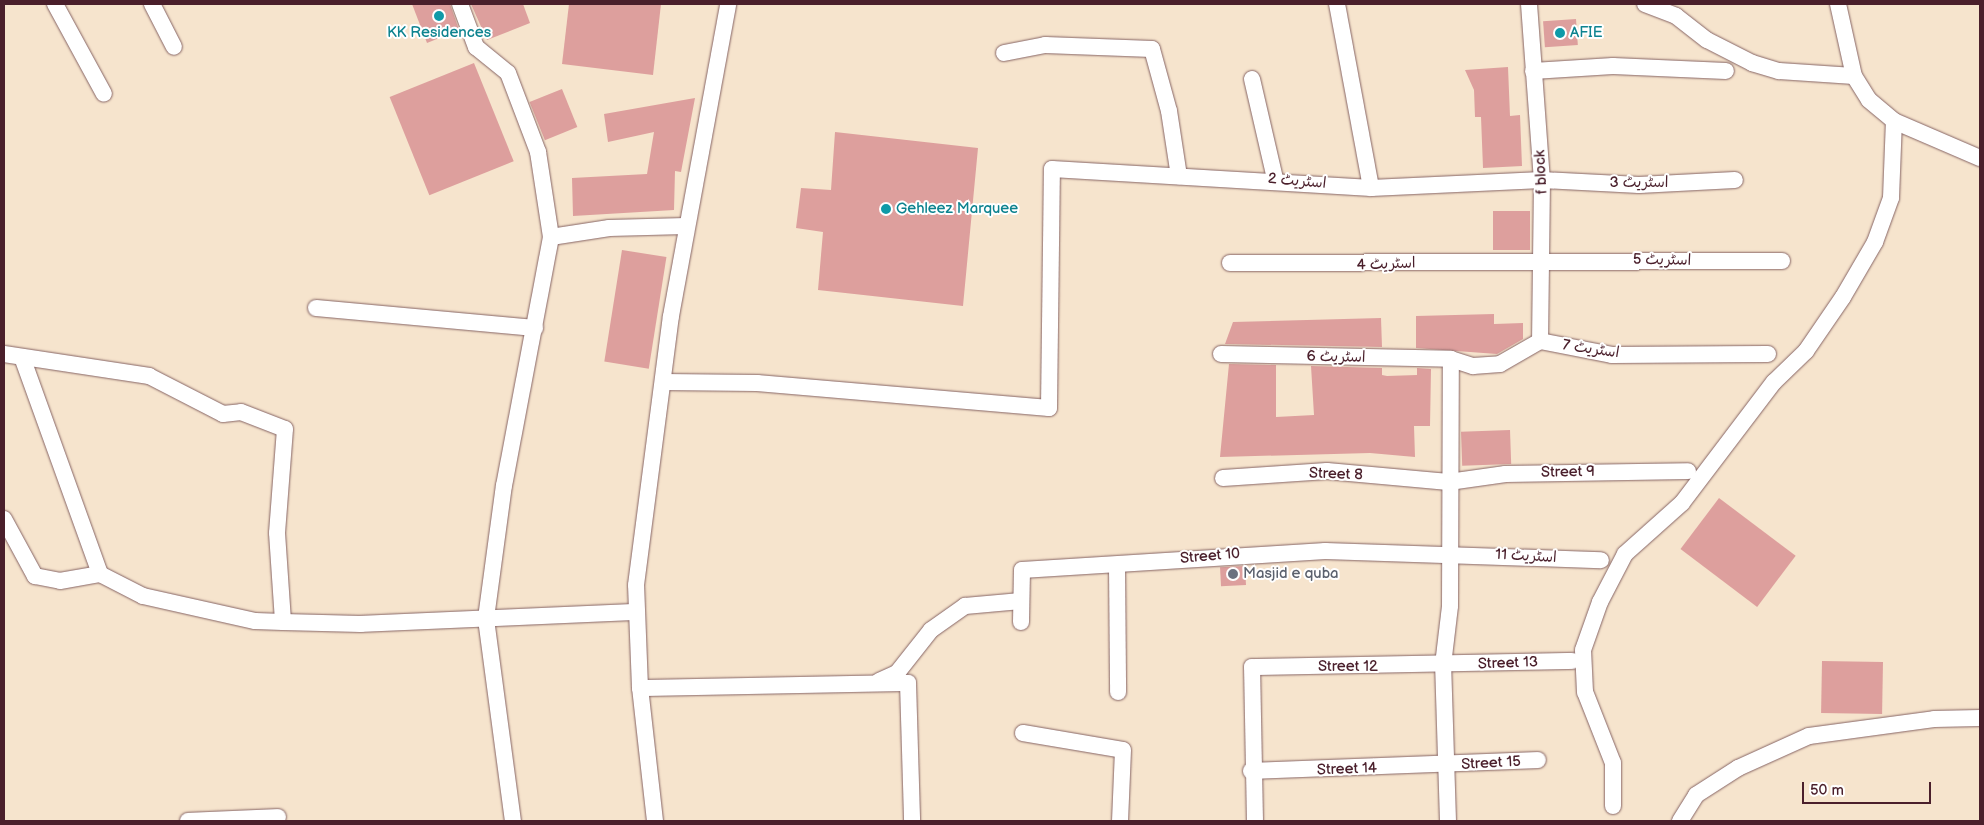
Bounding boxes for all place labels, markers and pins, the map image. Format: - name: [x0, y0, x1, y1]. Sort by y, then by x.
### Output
- marker: KK Residences: [433, 10, 445, 22]
- place label: KK Residences: [387, 24, 491, 42]
- place label: AFIE: [1570, 24, 1603, 42]
- marker: AFIE: [1554, 27, 1566, 39]
- place label: Gehleez Marquee: [896, 200, 1018, 218]
- marker: Gehleez Marquee: [880, 203, 892, 215]
- place label: Masjid e quba: [1243, 565, 1339, 583]
- marker: Masjid e quba: [1227, 568, 1239, 580]

